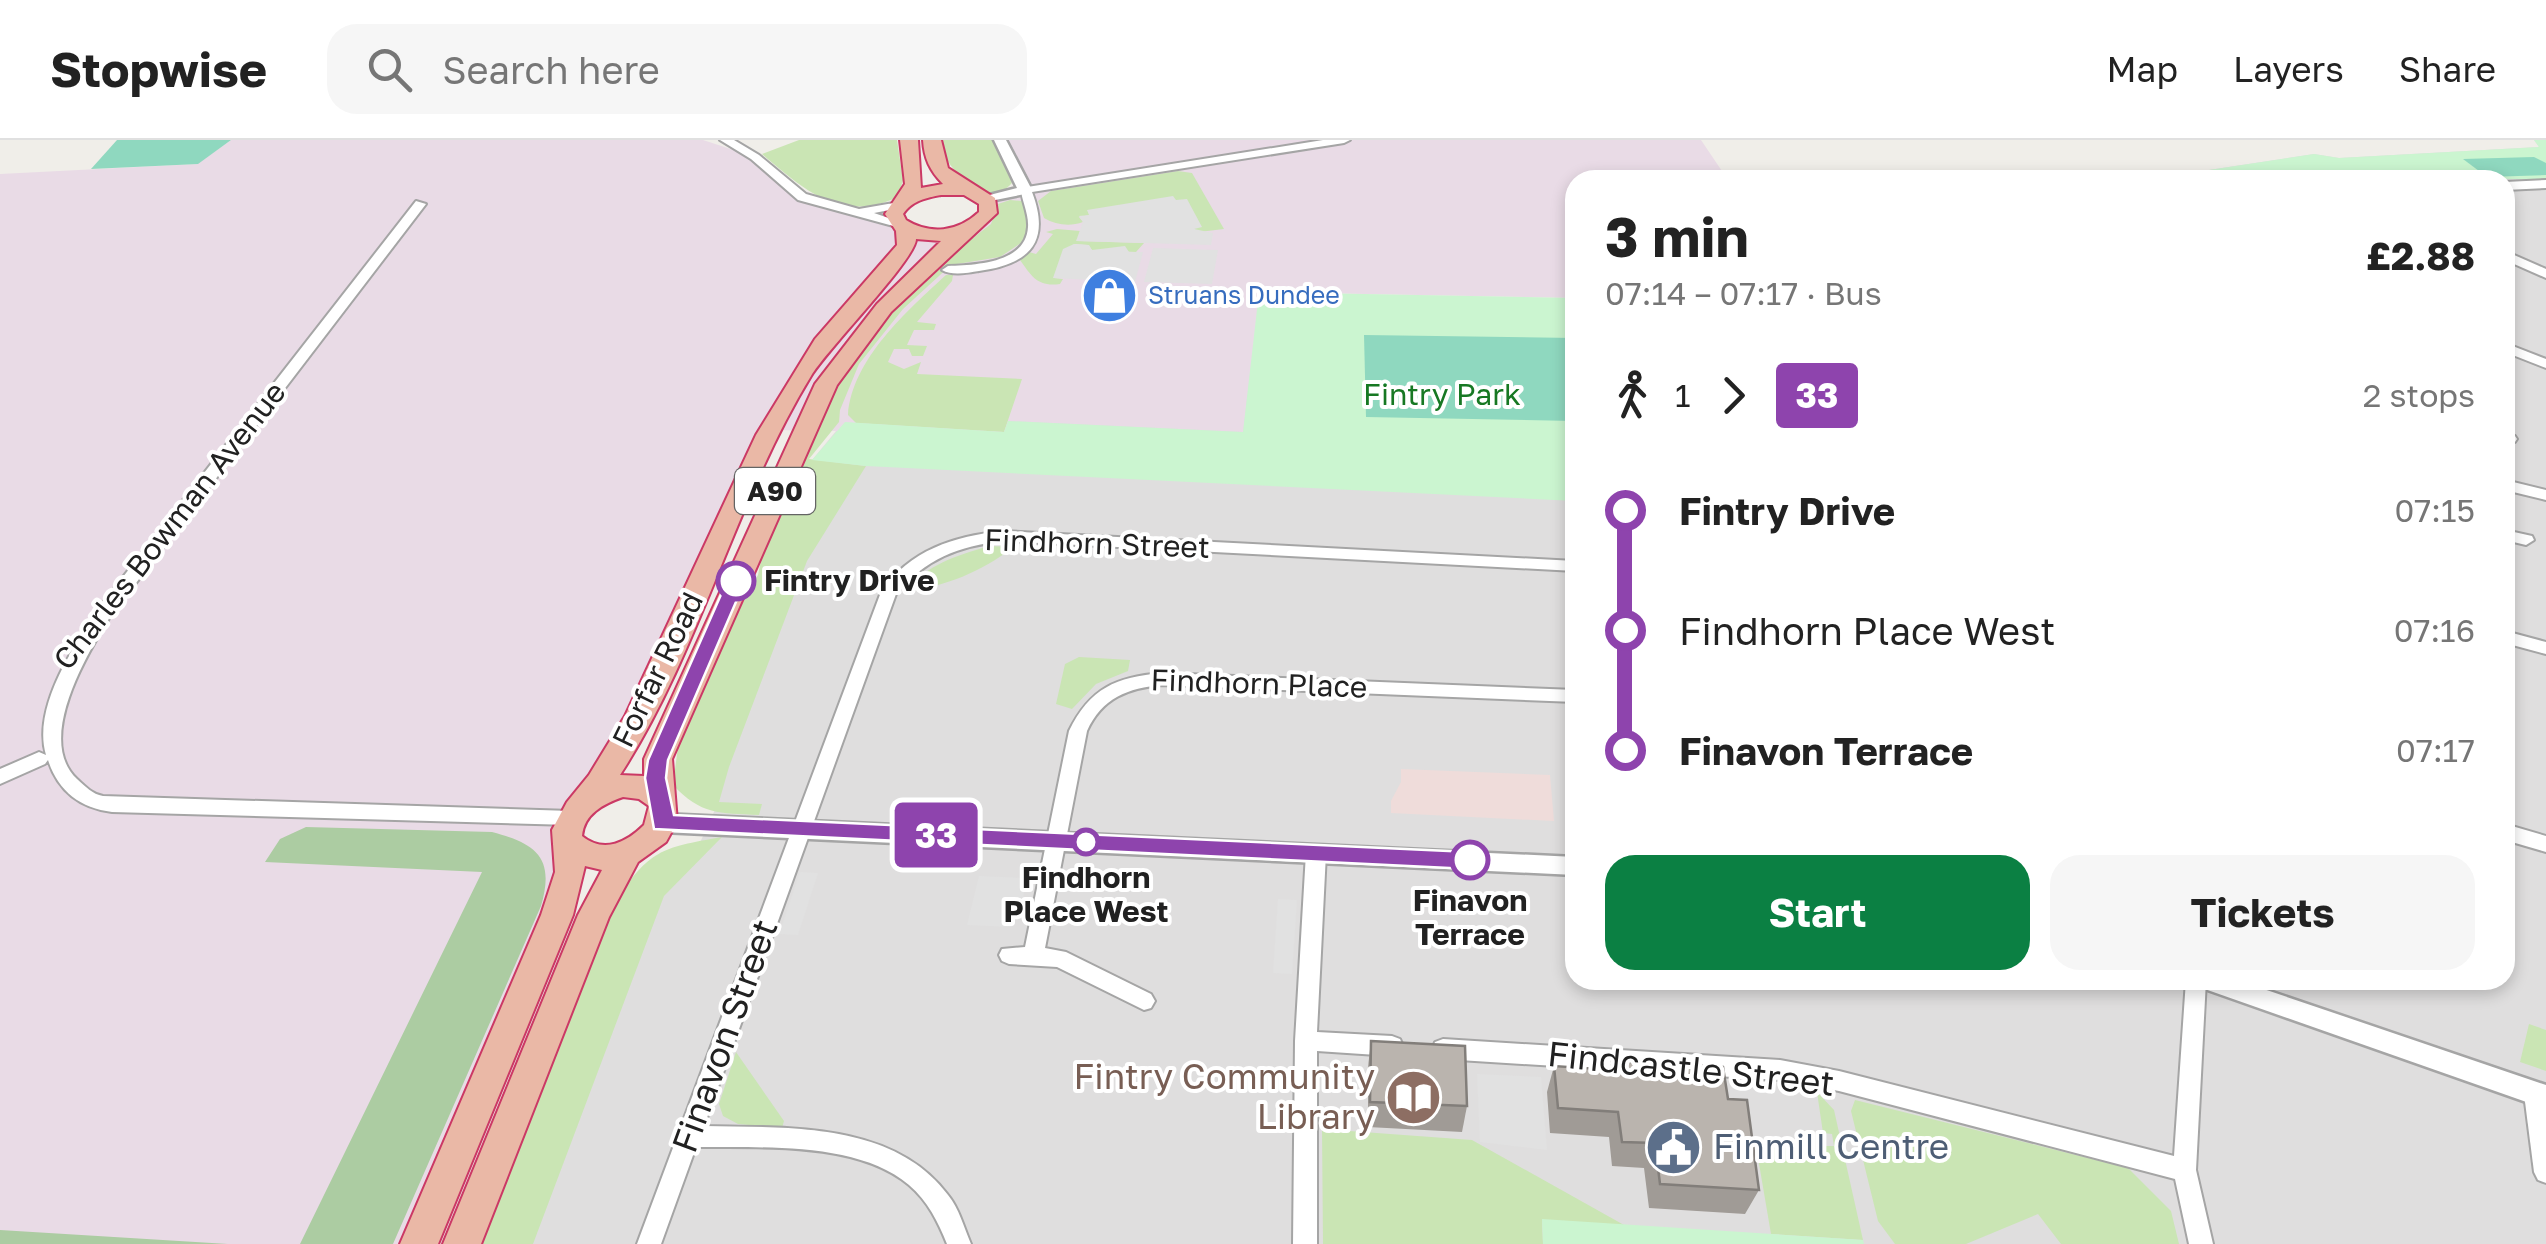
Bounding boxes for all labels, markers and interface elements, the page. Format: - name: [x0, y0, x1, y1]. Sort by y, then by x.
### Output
- search box: [327, 24, 1027, 114]
- text: Stopwise: [50, 40, 267, 98]
- icon: search: [362, 42, 417, 97]
- text: Search here: [442, 47, 660, 92]
- text: Map: [2107, 48, 2178, 90]
- text: Layers: [2233, 48, 2344, 90]
- text: Share: [2399, 48, 2496, 90]
- text: 3 min: [1605, 203, 1749, 269]
- text: £2.88: [2366, 233, 2475, 278]
- shop icon: Struans Dundee: [1079, 265, 1139, 325]
- text: 07:14 – 07:17 · Bus: [1605, 274, 1882, 312]
- place label: Struans Dundee: [1148, 279, 1340, 310]
- icon: walk: [1605, 368, 1660, 423]
- icon: forward: [1706, 368, 1761, 423]
- street label: Charles Bowman Avenue: [46, 374, 293, 676]
- text: 33: [1796, 374, 1838, 416]
- park label: Fintry Park: [1363, 376, 1521, 412]
- text: 1: [1675, 376, 1691, 414]
- text: 2 stops: [2363, 376, 2475, 414]
- road number: A90: [735, 468, 815, 514]
- text: Fintry Drive: [1679, 488, 1895, 533]
- text: 07:15: [2395, 491, 2475, 529]
- street label: Findhorn Street: [984, 521, 1210, 565]
- marker: Fintry Drive: [717, 562, 755, 600]
- place label: Fintry Drive: [764, 562, 935, 598]
- street label: Forfar Road: [604, 586, 710, 753]
- text: Findhorn Place West: [1679, 608, 2056, 653]
- text: 07:16: [2394, 611, 2475, 649]
- street label: Findhorn Place: [1150, 661, 1368, 705]
- text: Finavon Terrace: [1679, 728, 1973, 773]
- text: 07:17: [2396, 731, 2475, 769]
- line badge: 33: [891, 802, 981, 868]
- text: 33: [915, 814, 957, 856]
- marker: Findhorn Place West: [1073, 829, 1099, 855]
- marker: Finavon Terrace: [1451, 841, 1489, 879]
- button: Start: [1605, 855, 2030, 970]
- button: Tickets: [2050, 855, 2475, 970]
- place label: Findhorn Place West: [1004, 859, 1168, 929]
- place label: Finavon Terrace: [1413, 882, 1527, 952]
- street label: Finavon Street: [662, 914, 786, 1158]
- street label: Findcastle Street: [1546, 1032, 1837, 1104]
- place label: Fintry Community Library: [1073, 1055, 1375, 1137]
- library icon: Fintry Community Library: [1384, 1067, 1444, 1127]
- public building icon: Finmill Centre: [1644, 1117, 1704, 1177]
- place label: Finmill Centre: [1713, 1125, 1949, 1167]

